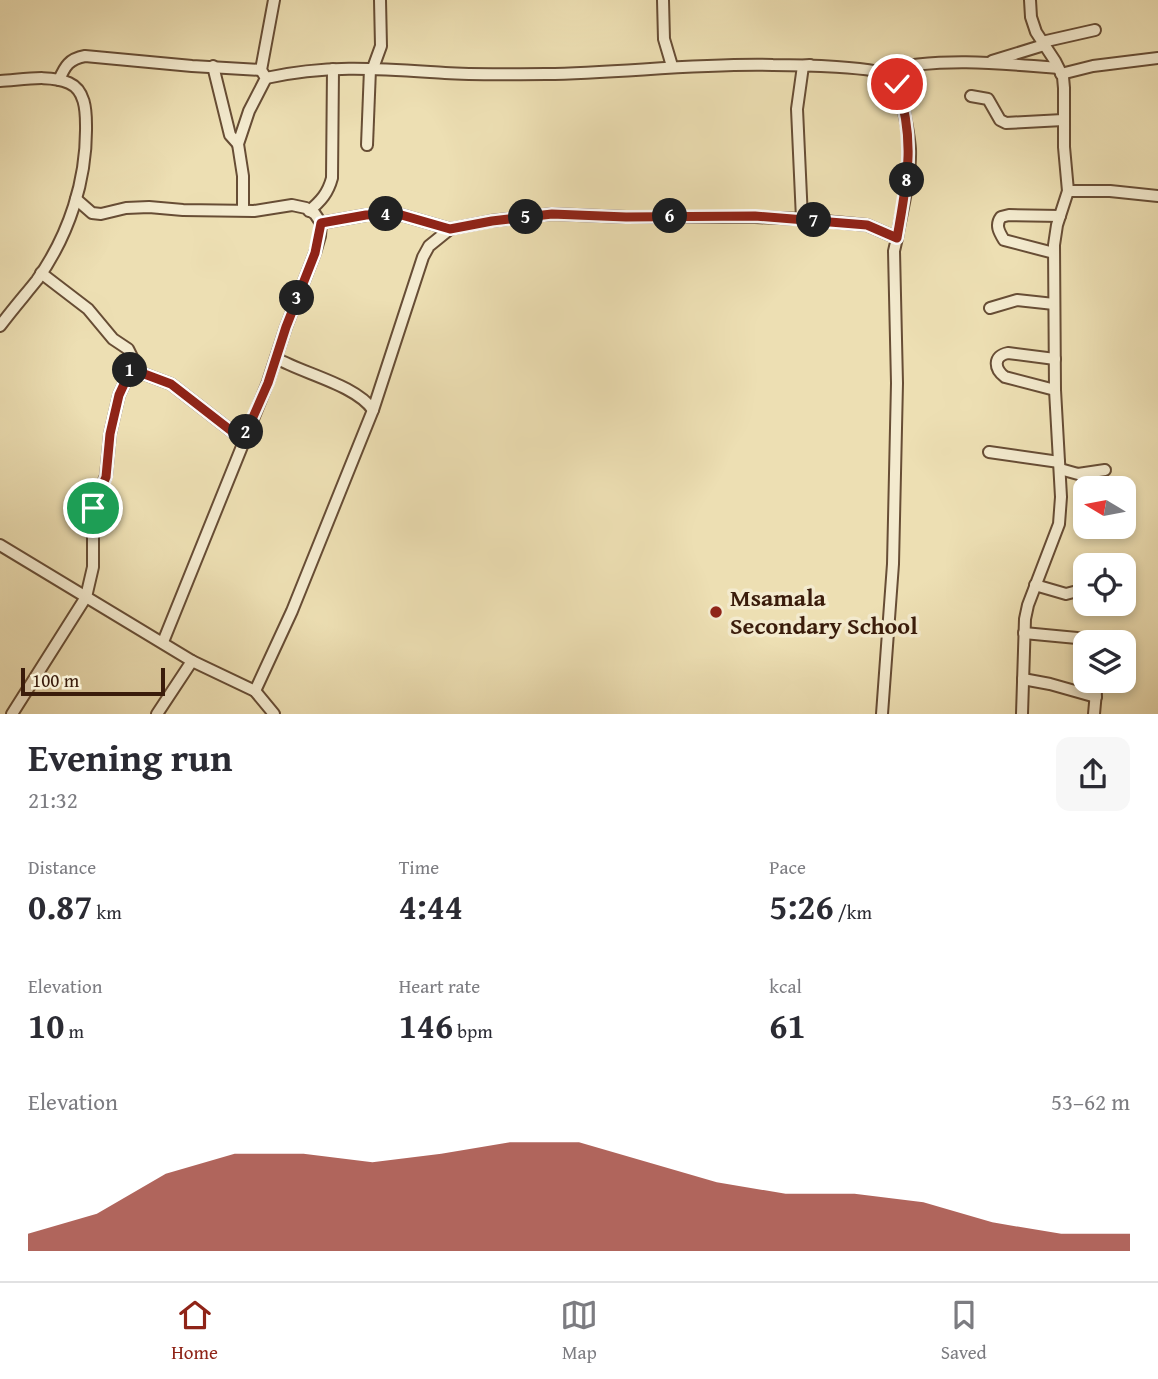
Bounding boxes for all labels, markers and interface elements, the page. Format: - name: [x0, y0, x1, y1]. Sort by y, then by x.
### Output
- pin: [867, 54, 927, 114]
- icon: check: [878, 65, 916, 103]
- pin: 8: [890, 162, 925, 198]
- text: 8: [902, 165, 911, 193]
- pin: 4: [368, 196, 404, 232]
- pin: 6: [652, 198, 688, 234]
- text: 4: [381, 199, 390, 227]
- pin: 5: [508, 200, 544, 234]
- text: 6: [665, 201, 674, 229]
- text: 5: [521, 202, 530, 230]
- pin: 7: [796, 202, 832, 238]
- text: 7: [809, 205, 818, 233]
- pin: 3: [280, 280, 314, 316]
- text: 3: [292, 283, 301, 311]
- pin: 1: [113, 352, 148, 388]
- text: 1: [125, 355, 134, 383]
- pin: 2: [229, 414, 264, 450]
- text: 2: [241, 417, 250, 445]
- north arrow: [1073, 476, 1136, 539]
- map controls: [1073, 476, 1136, 693]
- pin: [63, 478, 123, 538]
- icon: arrive: [74, 489, 112, 527]
- button: locate: [1073, 553, 1136, 616]
- place label: Msamala Secondary School: [730, 580, 918, 643]
- marker: Msamala Secondary School: [708, 604, 724, 620]
- button: layers: [1073, 630, 1136, 693]
- scale bar: [21, 665, 164, 697]
- text: 100 m: [32, 666, 79, 694]
- text: Evening run: [28, 729, 232, 785]
- button: share: [1056, 737, 1130, 811]
- text: 21:32: [28, 783, 78, 816]
- text: Distance: [28, 853, 96, 881]
- text: Time: [399, 853, 439, 881]
- text: Pace: [769, 853, 806, 881]
- text: 0.87: [28, 881, 92, 932]
- text: 4:44: [399, 881, 463, 932]
- text: 5:26: [769, 881, 834, 932]
- text: km: [92, 898, 122, 926]
- text: /km: [834, 898, 872, 926]
- text: Elevation: [28, 972, 102, 1000]
- text: Heart rate: [399, 972, 480, 1000]
- text: kcal: [769, 972, 802, 1000]
- text: 10: [28, 1000, 64, 1051]
- text: 146: [399, 1000, 453, 1051]
- text: 61: [769, 1000, 806, 1051]
- text: m: [64, 1017, 84, 1045]
- text: bpm: [453, 1017, 493, 1045]
- text: Elevation: [28, 1085, 118, 1118]
- text: 53–62 m: [1051, 1085, 1130, 1118]
- tab: Home: [171, 1296, 218, 1366]
- tab: Map: [560, 1296, 598, 1366]
- tab: Saved: [941, 1296, 987, 1366]

